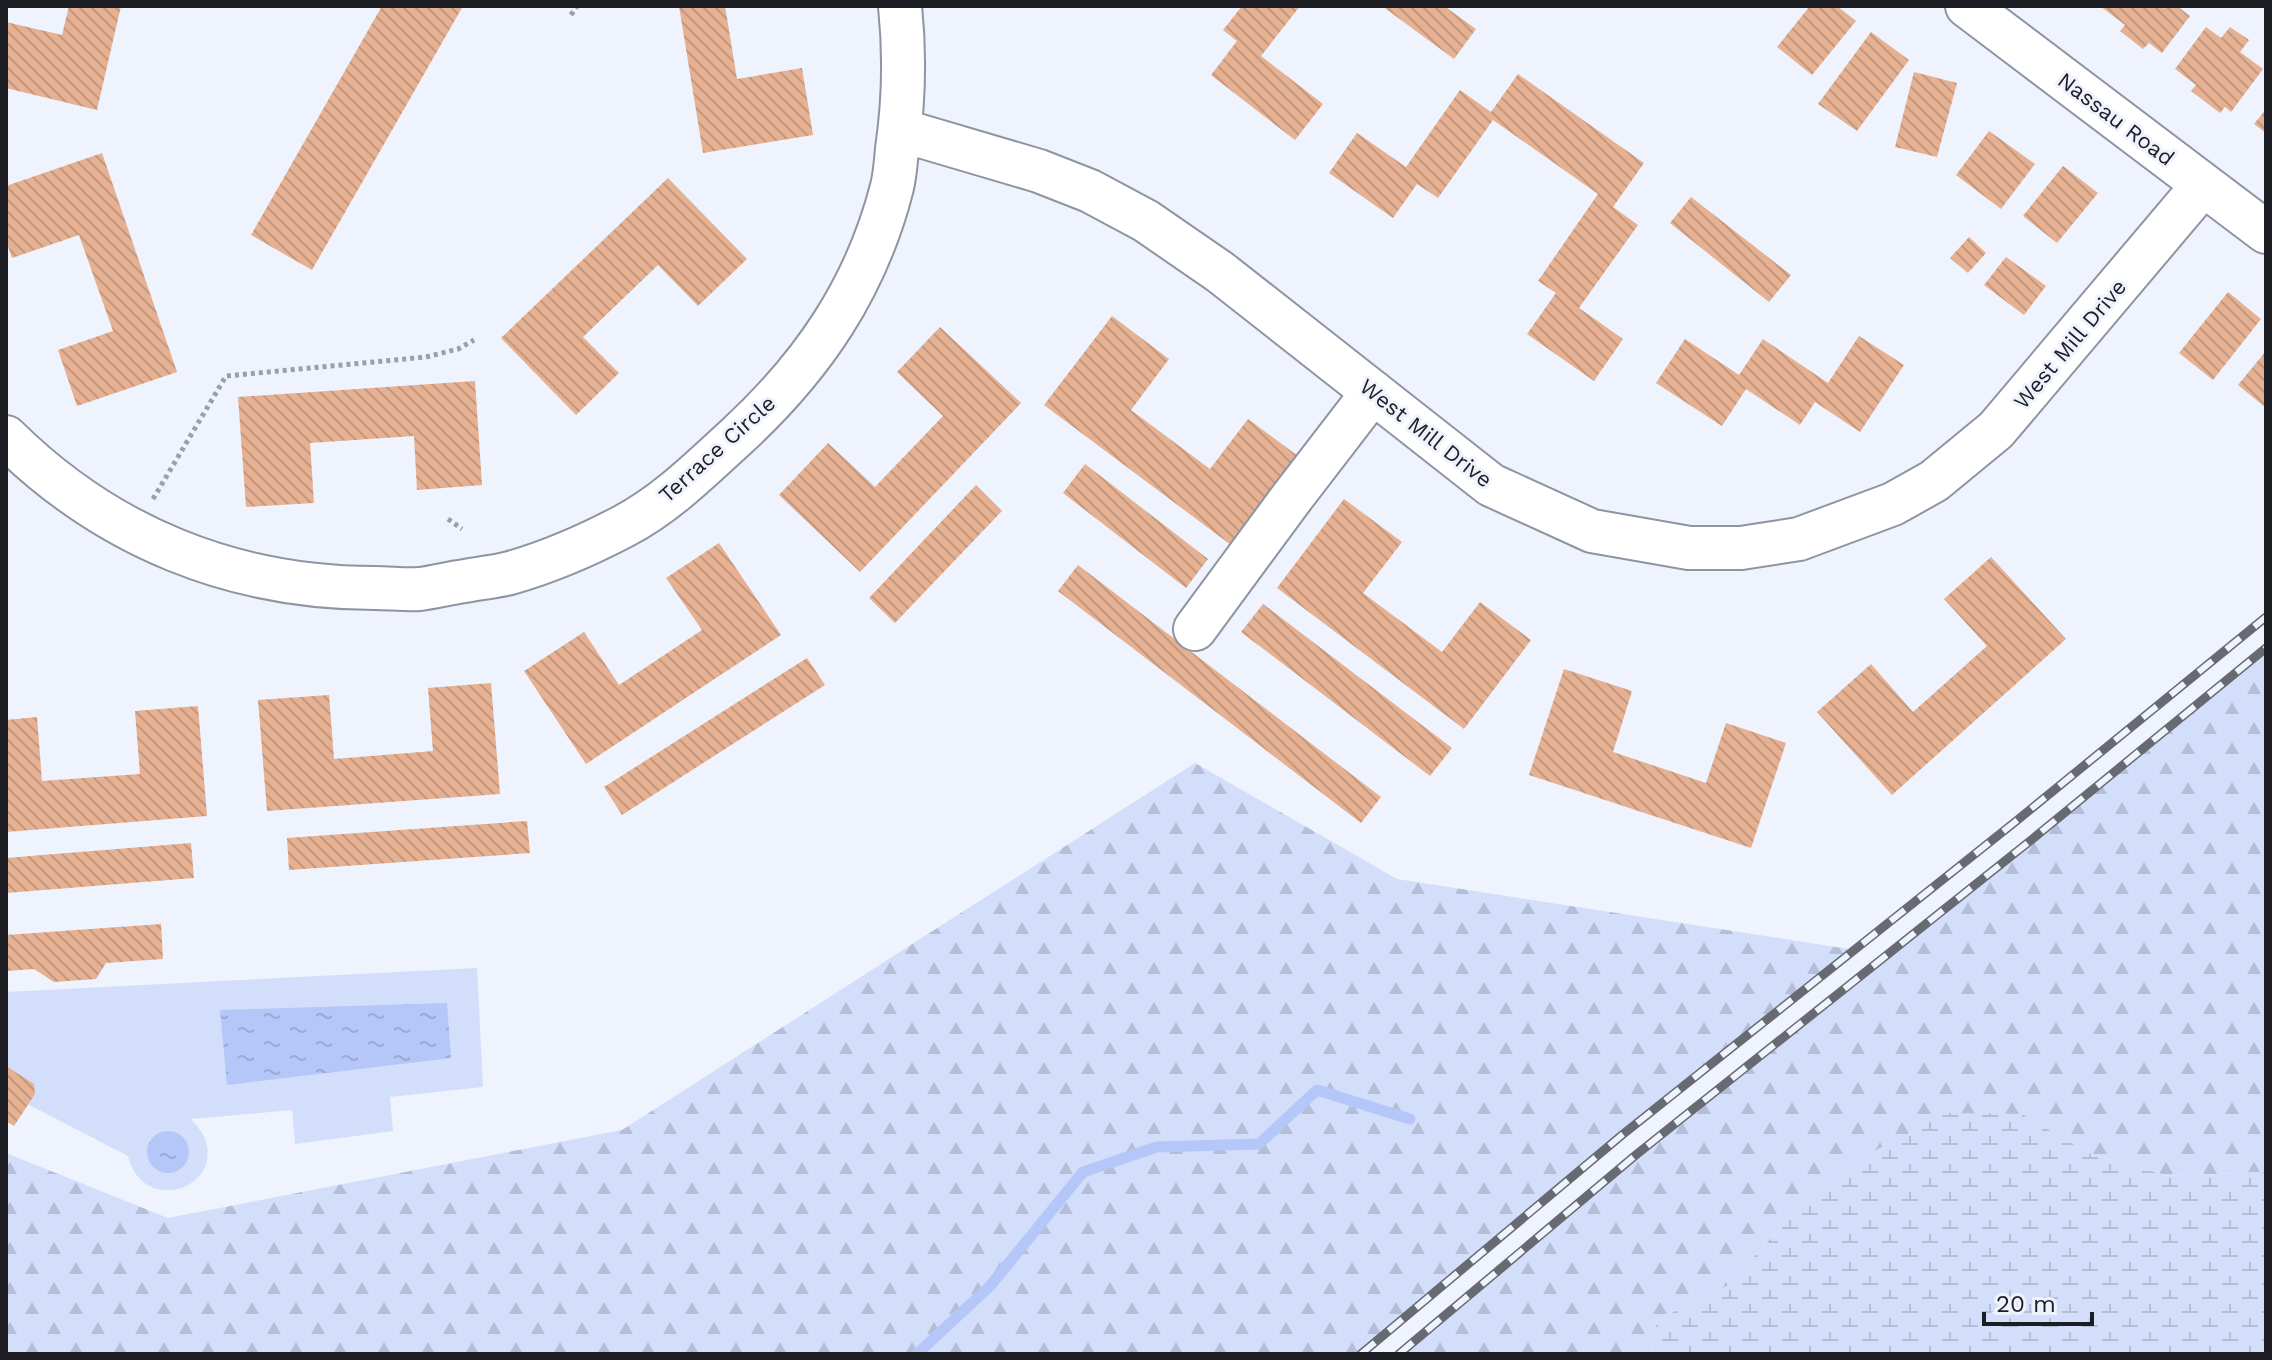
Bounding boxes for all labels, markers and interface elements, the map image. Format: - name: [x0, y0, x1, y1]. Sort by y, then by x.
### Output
- street label: Nassau Road: [2053, 67, 2179, 171]
- street label: West Mill Drive: [2009, 274, 2131, 414]
- street label: West Mill Drive: [1355, 374, 1497, 492]
- street label: Terrace Circle: [654, 390, 780, 508]
- scale bar: [1984, 1276, 2092, 1326]
- text: 20 m: [1996, 1290, 2056, 1318]

